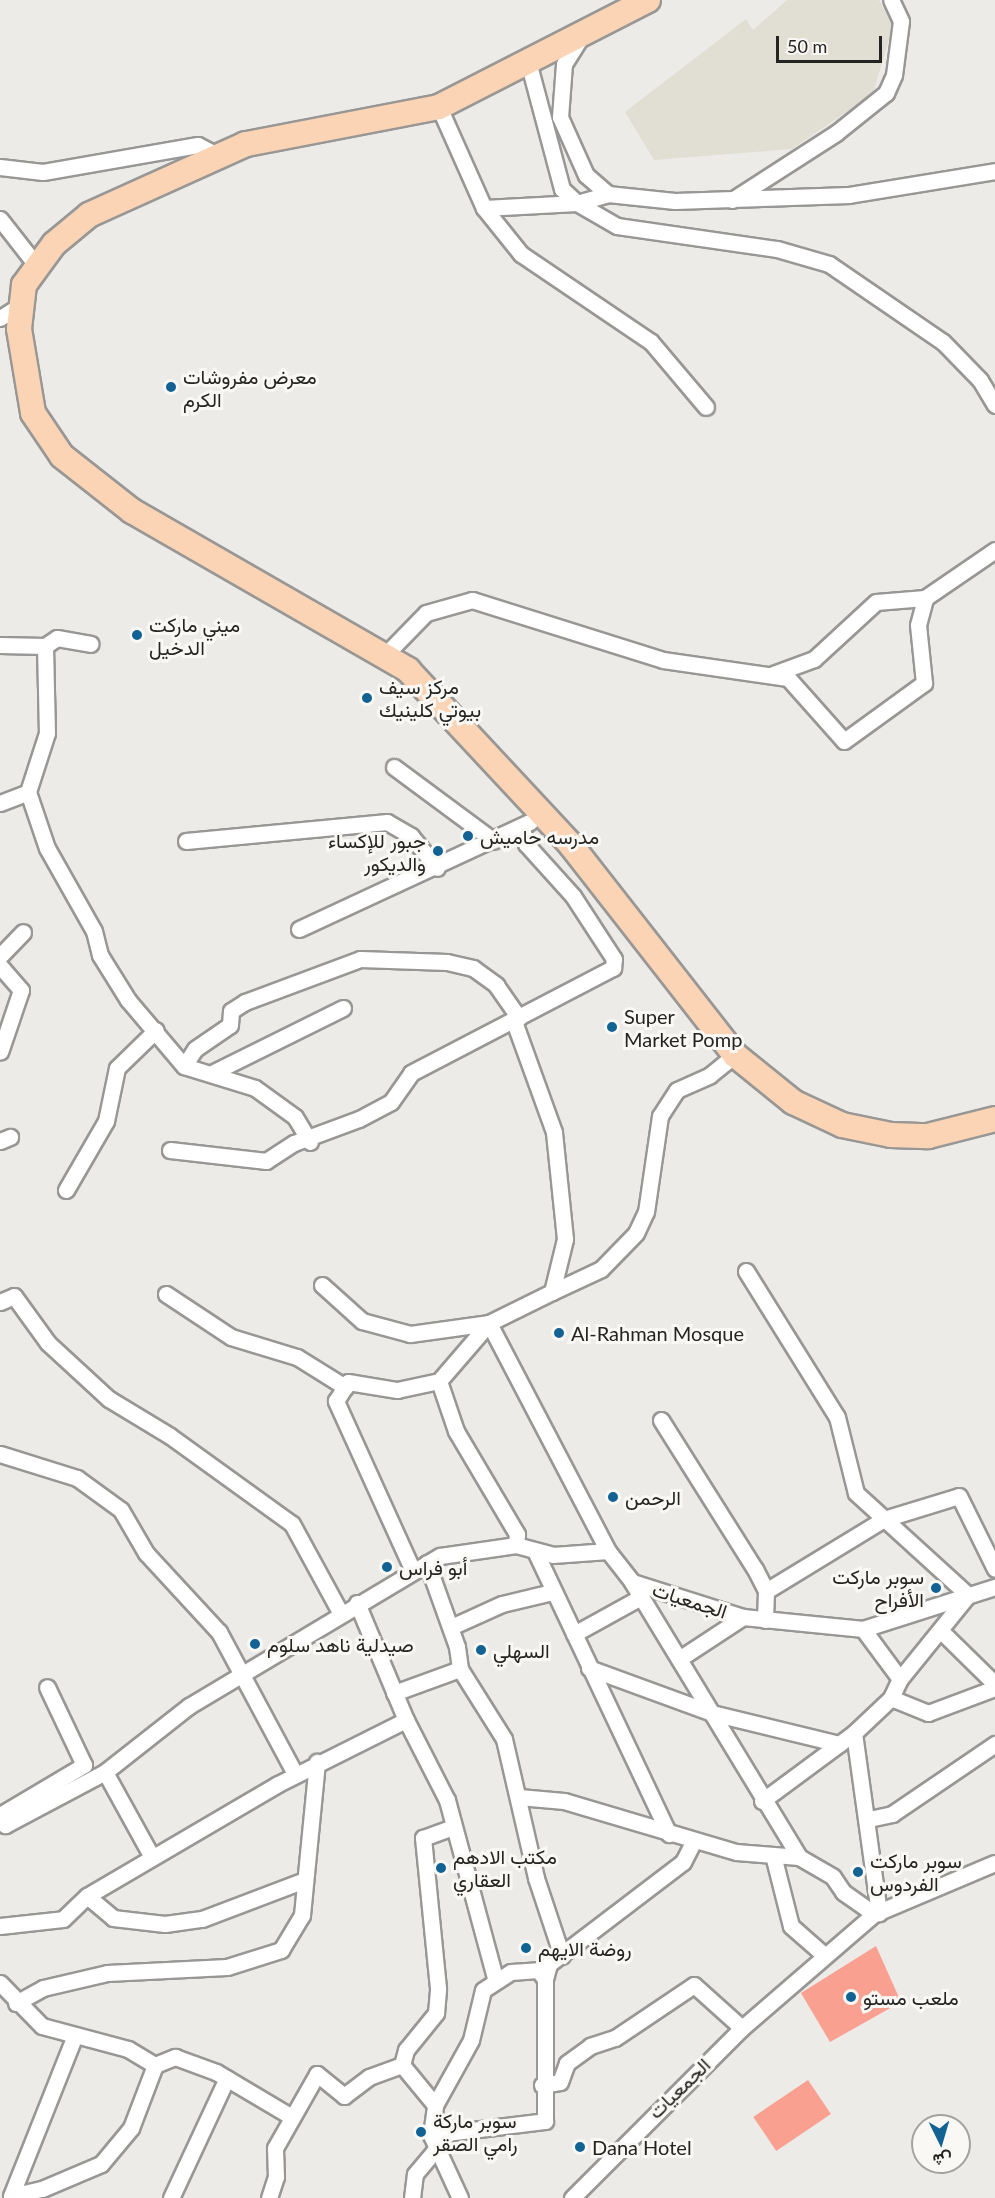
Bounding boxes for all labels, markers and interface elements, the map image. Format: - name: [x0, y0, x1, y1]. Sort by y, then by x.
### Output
- scale bar: [779, 24, 886, 62]
- text: 50 m: [787, 35, 827, 57]
- place label: معرض مفروشات الكرم: [183, 364, 317, 411]
- marker: معرض مفروشات الكرم: [164, 380, 178, 394]
- place label: ميني ماركت الدخيل: [149, 612, 240, 659]
- marker: ميني ماركت الدخيل: [130, 628, 144, 642]
- place label: مركز سيف بيوتي كلينيك: [379, 674, 481, 721]
- marker: مركز سيف بيوتي كلينيك: [360, 691, 374, 705]
- place label: مدرسه حاميش: [480, 824, 599, 848]
- place label: جبور للإكساء والديكور: [328, 828, 426, 875]
- marker: مدرسه حاميش: [461, 829, 475, 843]
- marker: جبور للإكساء والديكور: [431, 844, 445, 858]
- place label: Super Market Pomp: [624, 1004, 742, 1051]
- marker: Super Market Pomp: [605, 1020, 619, 1034]
- place label: Al-Rahman Mosque: [571, 1321, 744, 1345]
- marker: Al-Rahman Mosque: [552, 1326, 566, 1340]
- place label: الرحمن: [625, 1485, 681, 1509]
- marker: الرحمن: [606, 1490, 620, 1504]
- place label: أبو فراس: [399, 1555, 467, 1579]
- marker: أبو فراس: [380, 1560, 394, 1574]
- place label: سوبر ماركت الأفراح: [832, 1564, 924, 1611]
- street label: الجمعيات: [650, 1577, 730, 1623]
- marker: سوبر ماركت الأفراح: [929, 1581, 943, 1595]
- place label: صيدلية ناهد سلوم: [267, 1632, 414, 1656]
- marker: صيدلية ناهد سلوم: [248, 1637, 262, 1651]
- place label: السهلي: [493, 1638, 550, 1662]
- marker: السهلي: [474, 1643, 488, 1657]
- place label: مكتب الادهم العقاري: [453, 1844, 557, 1891]
- place label: سوبر ماركت الفردوس: [870, 1848, 962, 1895]
- marker: مكتب الادهم العقاري: [434, 1861, 448, 1875]
- marker: سوبر ماركت الفردوس: [851, 1865, 865, 1879]
- place label: روضة الايهم: [538, 1936, 632, 1960]
- marker: روضة الايهم: [519, 1941, 533, 1955]
- place label: ملعب مستو: [863, 1985, 959, 2009]
- marker: ملعب مستو: [844, 1990, 858, 2004]
- street label: الجمعيات: [643, 2053, 715, 2123]
- place label: سوبر ماركة رامي الصقر: [433, 2108, 518, 2155]
- north arrow: [911, 2114, 971, 2174]
- marker: سوبر ماركة رامي الصقر: [414, 2125, 428, 2139]
- place label: Dana Hotel: [592, 2135, 692, 2159]
- marker: Dana Hotel: [573, 2140, 587, 2154]
- text: ش: [932, 2150, 953, 2171]

